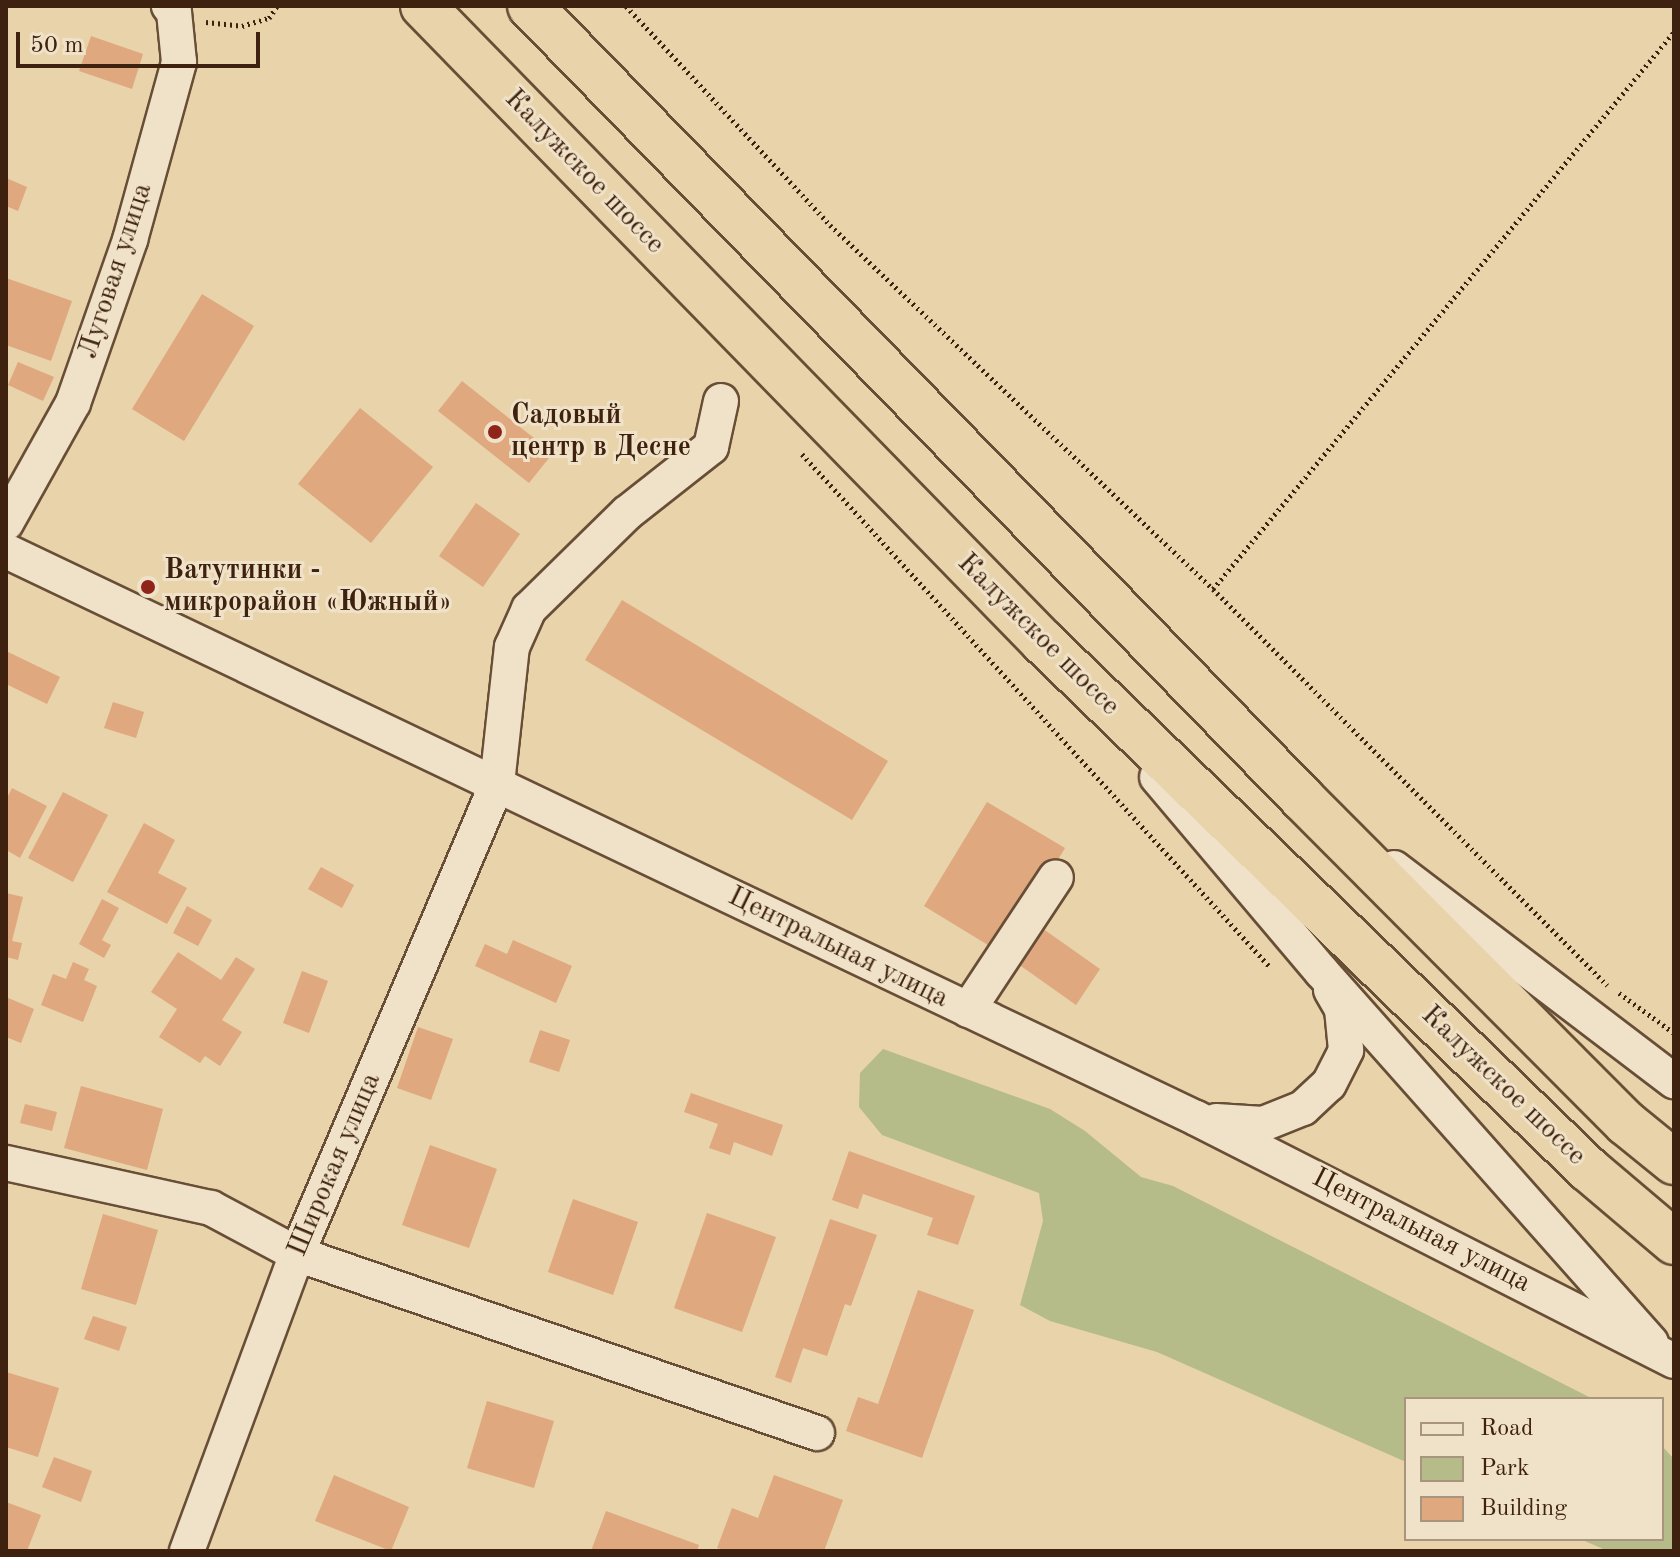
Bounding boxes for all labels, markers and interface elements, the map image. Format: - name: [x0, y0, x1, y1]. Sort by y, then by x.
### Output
- scale bar: [20, 16, 264, 66]
- text: 50 m: [30, 34, 84, 58]
- street label: Калужское шоссе: [497, 83, 671, 261]
- street label: Луговая улица: [72, 179, 160, 363]
- place label: Садовый центр в Десне: [511, 399, 691, 465]
- marker: Садовый центр в Десне: [486, 423, 504, 441]
- street label: Калужское шоссе: [950, 547, 1126, 723]
- place label: Ватутинки - микрорайон «Южный»: [164, 554, 452, 620]
- marker: Ватутинки - микрорайон «Южный»: [139, 578, 157, 596]
- street label: Центральная улица: [722, 880, 954, 1016]
- street label: Калужское шоссе: [1414, 999, 1592, 1173]
- street label: Широкая улица: [281, 1068, 389, 1262]
- street label: Центральная улица: [1306, 1161, 1536, 1301]
- legend: [1404, 1397, 1664, 1541]
- text: Road: [1480, 1417, 1533, 1441]
- text: Park: [1480, 1457, 1529, 1481]
- text: Building: [1480, 1497, 1567, 1521]

